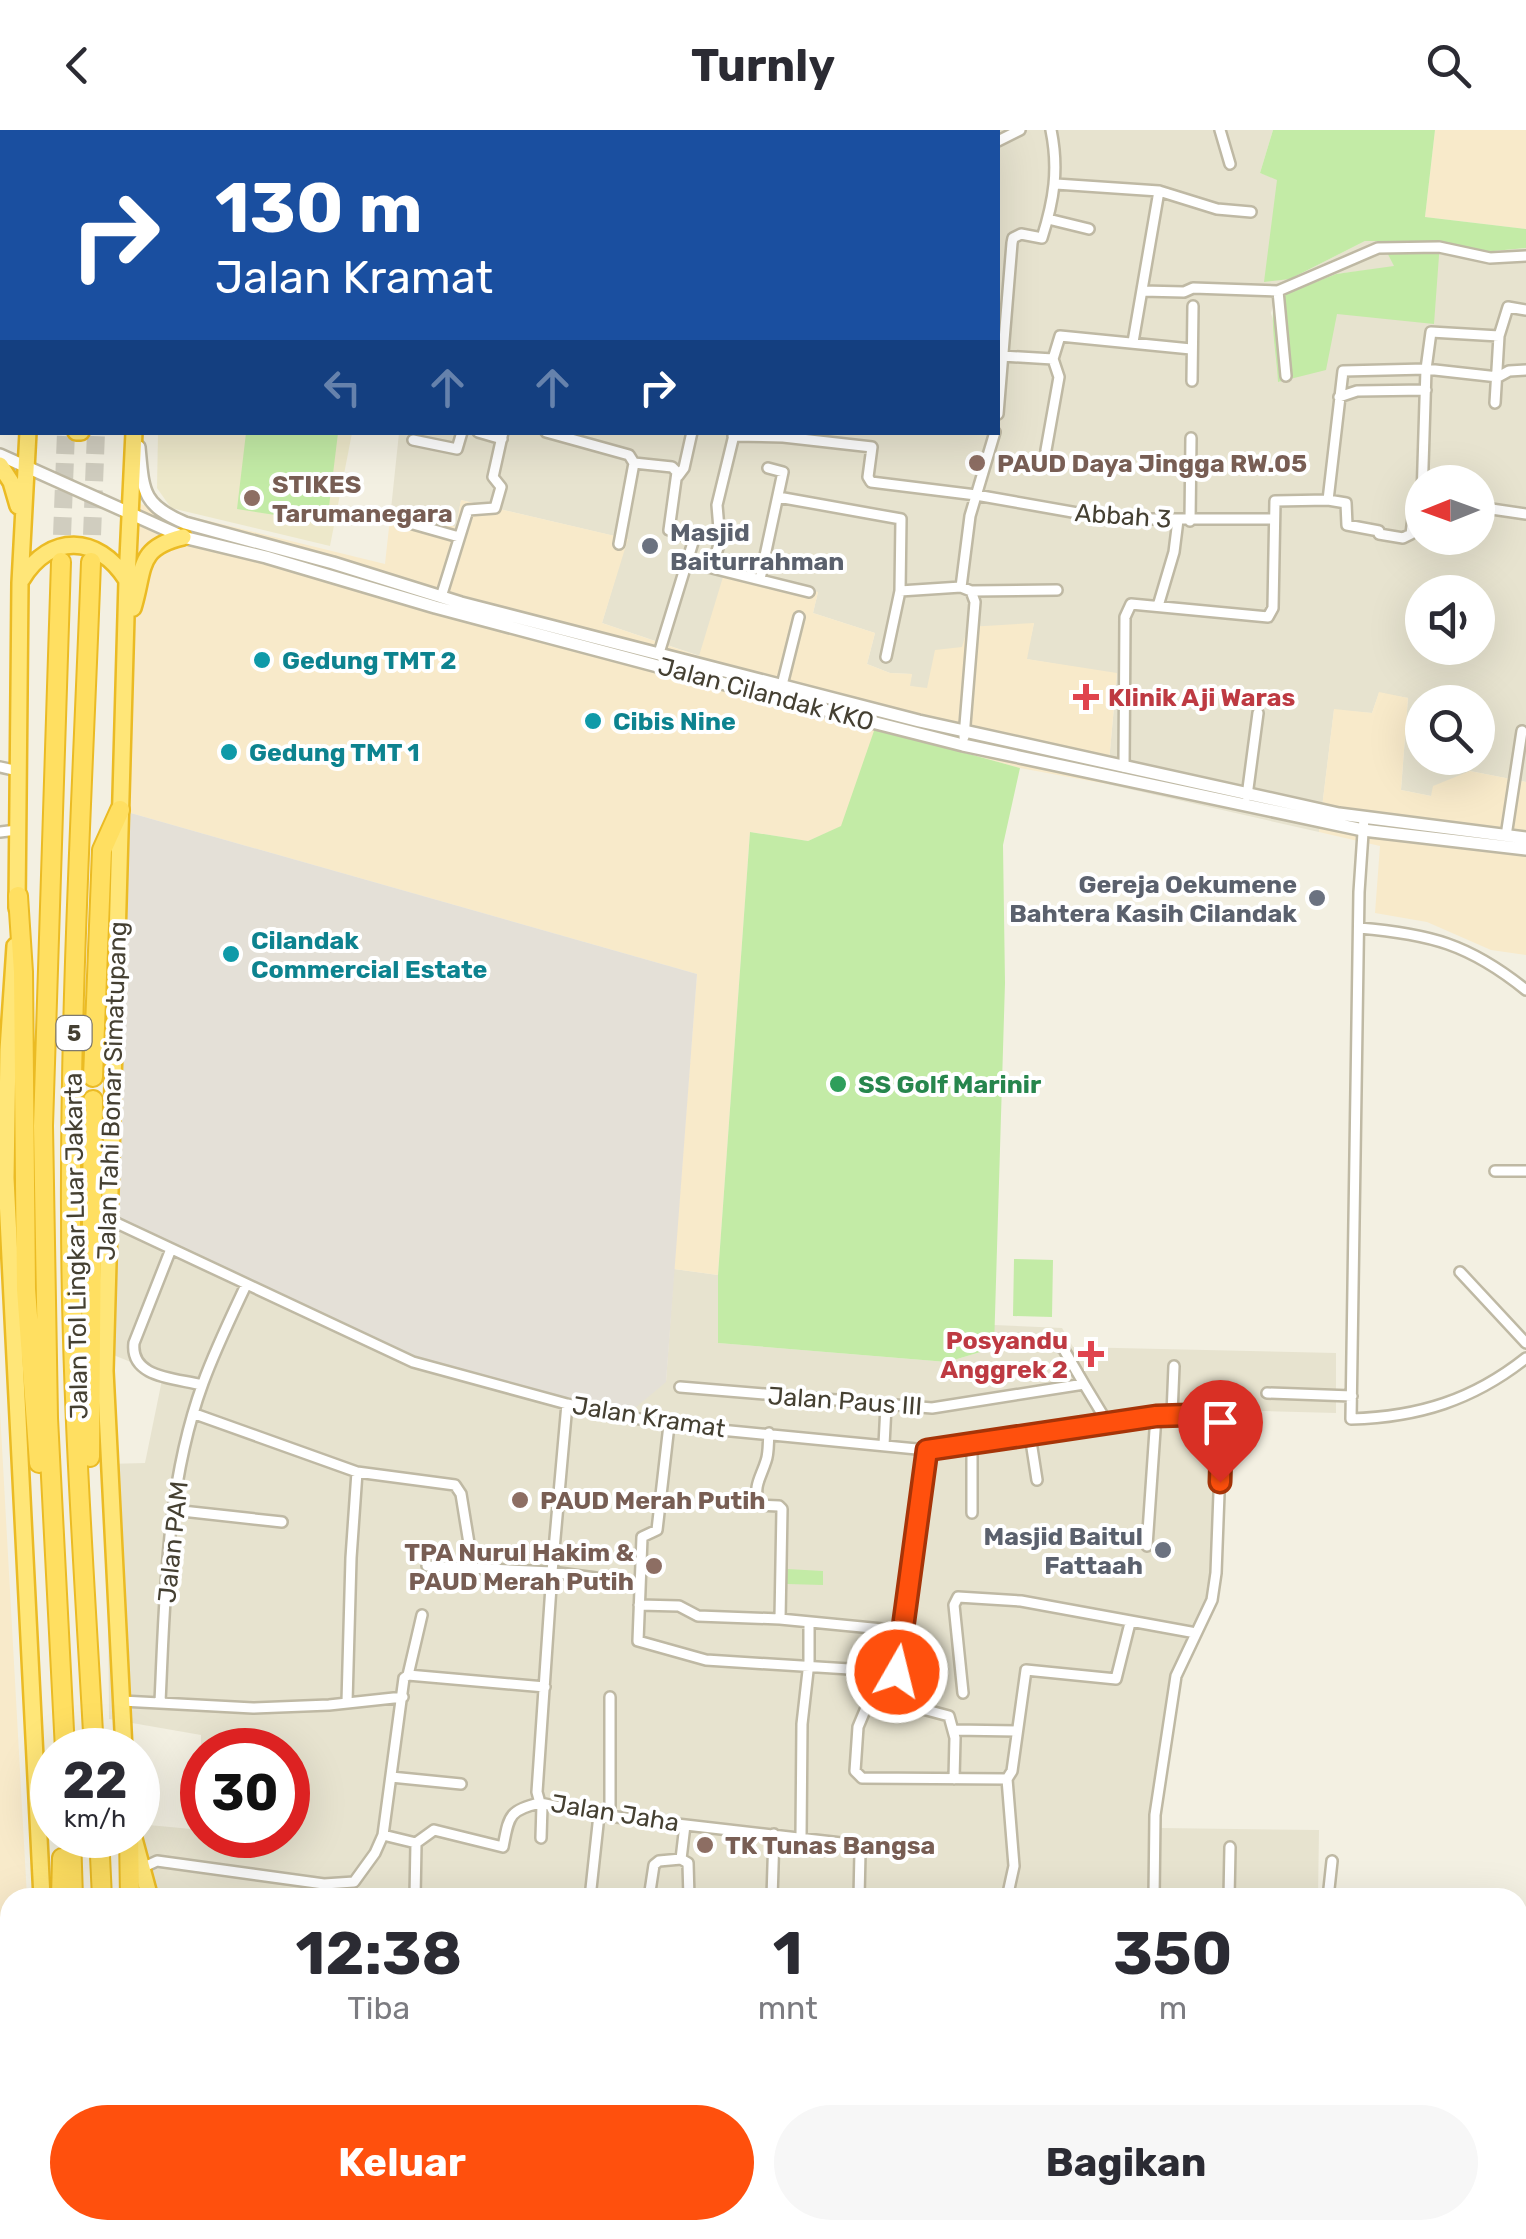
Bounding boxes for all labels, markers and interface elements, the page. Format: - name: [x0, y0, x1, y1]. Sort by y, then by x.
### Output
- icon: back: [50, 38, 105, 93]
- icon: search: [1421, 38, 1476, 93]
- text: Turnly: [691, 39, 835, 92]
- text: 130 m: [215, 167, 423, 250]
- icon: right: [50, 170, 180, 300]
- text: Jalan Kramat: [215, 251, 493, 304]
- icon: left: [315, 360, 370, 415]
- icon: ahead: [420, 360, 475, 415]
- icon: ahead: [525, 360, 580, 415]
- icon: right: [630, 360, 685, 415]
- place label: PAUD Daya Jingga RW.05: [997, 449, 1307, 478]
- marker: PAUD Daya Jingga RW.05: [966, 452, 988, 474]
- north arrow: [1405, 465, 1495, 555]
- map controls: [1405, 465, 1495, 775]
- place label: STIKES Tarumanegara: [272, 470, 453, 528]
- marker: STIKES Tarumanegara: [241, 487, 263, 509]
- street label: Abbah 3: [1074, 498, 1172, 534]
- place label: Masjid Baiturrahman: [670, 518, 844, 576]
- marker: Masjid Baiturrahman: [639, 535, 661, 557]
- button: sound: [1405, 575, 1495, 665]
- place label: Gedung TMT 2: [282, 646, 457, 675]
- marker: Gedung TMT 2: [251, 649, 273, 671]
- street label: Jalan Cilandak KKO: [655, 651, 877, 737]
- place label: Klinik Aji Waras: [1108, 683, 1295, 712]
- marker: Klinik Aji Waras: [1073, 684, 1099, 710]
- button: search: [1405, 685, 1495, 775]
- place label: Cibis Nine: [613, 707, 736, 736]
- marker: Cibis Nine: [582, 710, 604, 732]
- place label: Gedung TMT 1: [249, 738, 420, 767]
- marker: Gedung TMT 1: [218, 741, 240, 763]
- place label: Gereja Oekumene Bahtera Kasih Cilandak: [1009, 870, 1297, 928]
- marker: Gereja Oekumene Bahtera Kasih Cilandak: [1306, 887, 1328, 909]
- street label: Jalan Tahi Bonar Simatupang: [92, 921, 132, 1261]
- place label: Cilandak Commercial Estate: [251, 926, 487, 984]
- marker: Cilandak Commercial Estate: [220, 943, 242, 965]
- road number: 5: [56, 1016, 92, 1050]
- place label: SS Golf Marinir: [858, 1070, 1042, 1099]
- street label: Jalan Tol Lingkar Luar Jakarta: [58, 1072, 94, 1420]
- marker: SS Golf Marinir: [827, 1073, 849, 1095]
- place label: Posyandu Anggrek 2: [940, 1326, 1068, 1384]
- marker: Posyandu Anggrek 2: [1078, 1341, 1104, 1367]
- pin: [1178, 1380, 1263, 1483]
- street label: Jalan Paus III: [767, 1381, 923, 1421]
- street label: Jalan Kramat: [570, 1391, 728, 1443]
- icon: arrive: [1193, 1395, 1248, 1450]
- street label: Jalan PAM: [152, 1480, 194, 1604]
- place label: PAUD Merah Putih: [540, 1486, 766, 1515]
- marker: PAUD Merah Putih: [509, 1489, 531, 1511]
- place label: Masjid Baitul Fattaah: [984, 1522, 1143, 1580]
- place label: TPA Nurul Hakim & PAUD Merah Putih: [404, 1538, 634, 1596]
- marker: Masjid Baitul Fattaah: [1152, 1539, 1174, 1561]
- marker: TPA Nurul Hakim & PAUD Merah Putih: [643, 1555, 665, 1577]
- position arrow: [845, 1620, 949, 1724]
- speed limit sign: 30: [180, 1728, 310, 1858]
- text: 22: [63, 1751, 128, 1811]
- street label: Jalan Jaha: [549, 1789, 681, 1837]
- text: km/h: [64, 1804, 126, 1833]
- place label: TK Tunas Bangsa: [725, 1831, 935, 1860]
- marker: TK Tunas Bangsa: [694, 1834, 716, 1856]
- text: 12:38: [296, 1918, 462, 1989]
- text: 1: [773, 1918, 803, 1989]
- text: 350: [1113, 1918, 1232, 1989]
- text: Tiba: [347, 1989, 410, 2027]
- text: mnt: [758, 1989, 818, 2027]
- text: m: [1159, 1989, 1187, 2027]
- button: Keluar: [50, 2105, 754, 2220]
- button: Bagikan: [774, 2105, 1478, 2220]

